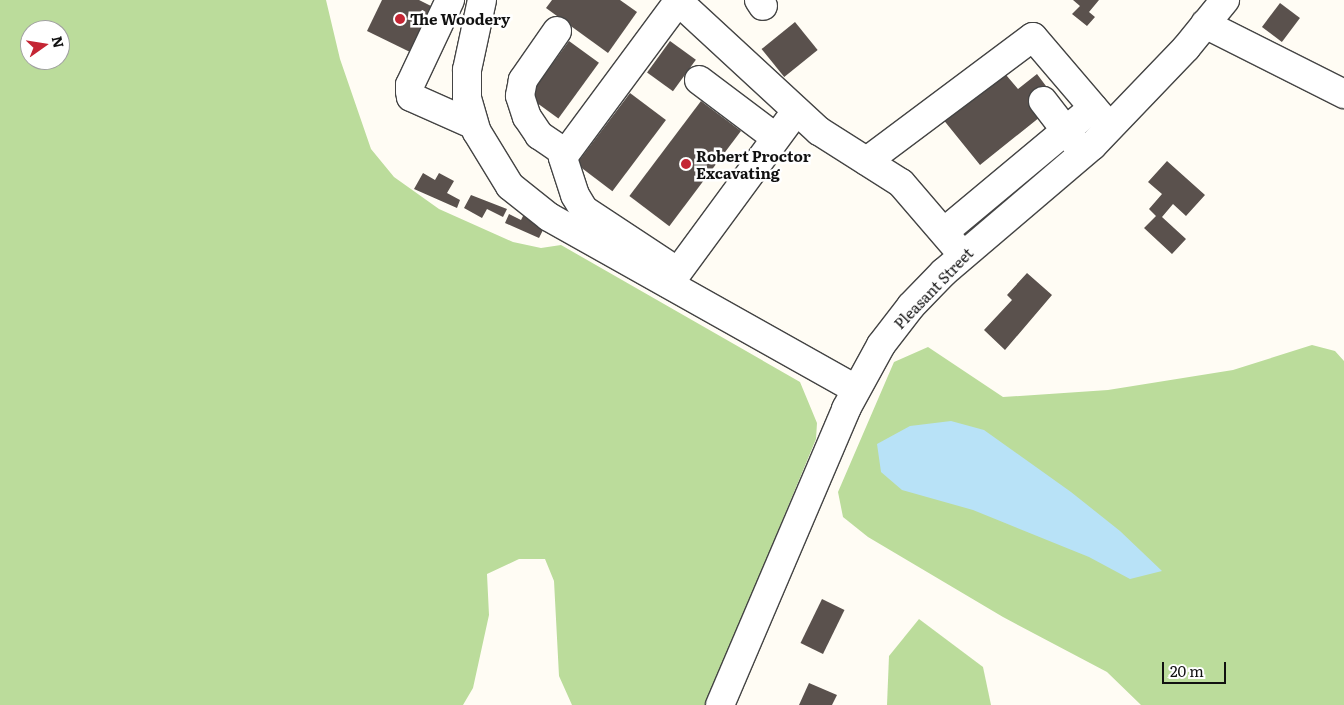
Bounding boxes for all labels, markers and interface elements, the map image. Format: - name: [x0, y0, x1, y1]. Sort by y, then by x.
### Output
- place label: The Woodery: [410, 10, 510, 28]
- marker: The Woodery: [394, 13, 406, 25]
- north arrow: [20, 20, 70, 70]
- text: N: [48, 34, 70, 50]
- place label: Robert Proctor Excavating: [696, 146, 811, 181]
- marker: Robert Proctor Excavating: [680, 158, 692, 170]
- street label: Pleasant Street: [890, 244, 976, 332]
- scale bar: [1164, 652, 1228, 684]
- text: 20 m: [1170, 659, 1204, 682]

